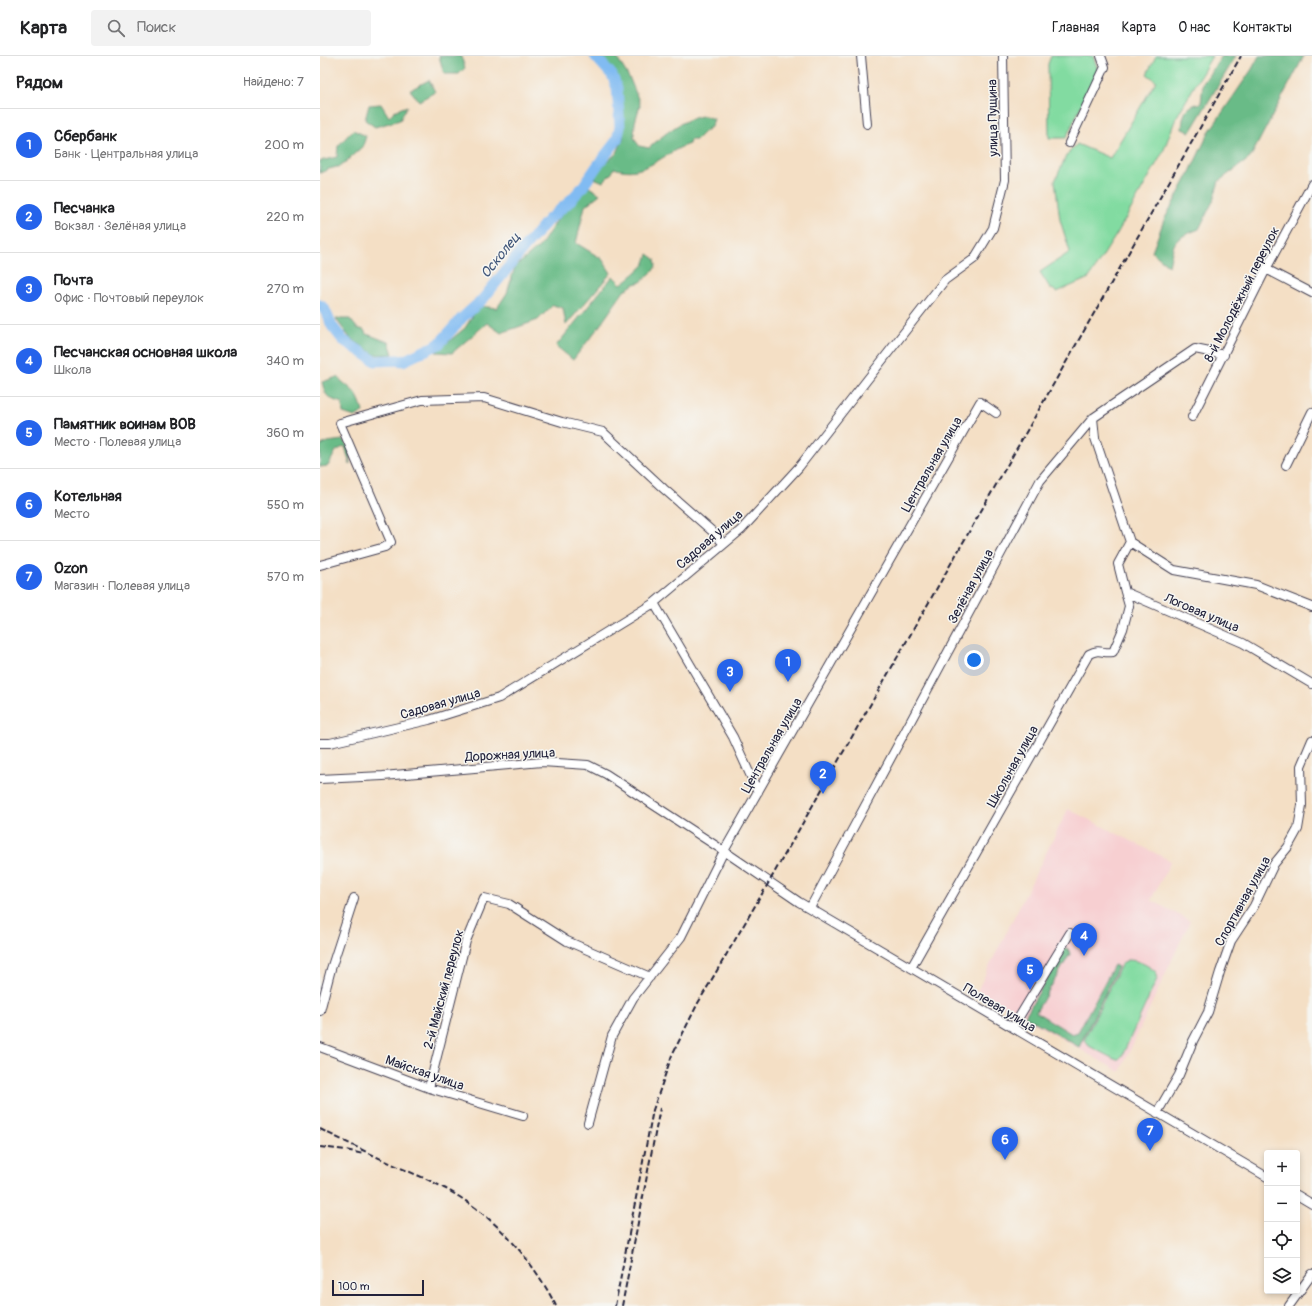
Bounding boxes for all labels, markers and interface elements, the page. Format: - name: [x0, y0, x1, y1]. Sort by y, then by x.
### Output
- search box: [91, 10, 371, 46]
- text: Карта: [20, 16, 67, 40]
- icon: search: [105, 17, 127, 39]
- text: Поиск: [137, 18, 176, 37]
- text: Главная: [1052, 19, 1099, 36]
- text: Карта: [1121, 19, 1156, 36]
- text: О нас: [1178, 19, 1211, 36]
- text: Контакты: [1233, 19, 1292, 36]
- text: Рядом: [16, 72, 63, 93]
- text: Найдено: 7: [243, 74, 304, 90]
- street label: улица Пущина: [984, 79, 1002, 158]
- text: Сбербанк: [54, 127, 117, 146]
- text: 1: [26, 137, 32, 153]
- text: 200 m: [265, 137, 304, 153]
- text: Банк · Центральная улица: [54, 146, 198, 162]
- text: Песчанка: [54, 199, 115, 218]
- text: 2: [25, 209, 33, 225]
- text: 220 m: [266, 209, 304, 225]
- text: Вокзал · Зелёная улица: [54, 218, 186, 234]
- street label: 8-й Молодёжный переулок: [1201, 224, 1283, 365]
- water label: Осколец: [477, 229, 524, 282]
- text: Почта: [54, 271, 93, 290]
- text: 3: [25, 281, 33, 297]
- text: 270 m: [267, 281, 304, 297]
- text: Офис · Почтовый переулок: [54, 290, 204, 306]
- text: Песчанская основная школа: [54, 343, 237, 362]
- text: 4: [25, 353, 33, 369]
- text: 340 m: [266, 353, 304, 369]
- text: Школа: [54, 362, 91, 378]
- street label: Центральная улица: [898, 414, 966, 515]
- text: Памятник воинам ВОВ: [54, 415, 196, 434]
- text: 5: [25, 425, 33, 441]
- text: 360 m: [266, 425, 304, 441]
- text: Место · Полевая улица: [54, 434, 181, 450]
- text: Котельная: [54, 487, 122, 506]
- text: 6: [25, 497, 33, 513]
- text: 550 m: [267, 497, 304, 513]
- text: Место: [54, 506, 90, 522]
- street label: Садовая улица: [673, 507, 746, 573]
- street label: Зелёная улица: [945, 547, 997, 626]
- text: Ozon: [54, 559, 88, 578]
- text: 7: [26, 569, 32, 585]
- text: 570 m: [267, 569, 304, 585]
- text: Магазин · Полевая улица: [54, 578, 190, 594]
- street label: Логовая улица: [1161, 590, 1242, 636]
- pin: 1: [775, 649, 801, 682]
- your location: [964, 650, 984, 670]
- pin: 3: [717, 659, 743, 692]
- street label: Садовая улица: [398, 685, 482, 723]
- street label: Центральная улица: [738, 695, 806, 796]
- street label: Школьная улица: [984, 723, 1042, 810]
- street label: Дорожная улица: [464, 745, 555, 765]
- pin: 2: [810, 761, 836, 794]
- street label: Спортивная улица: [1212, 854, 1274, 949]
- pin: 4: [1071, 923, 1097, 956]
- street label: 2-й Майский переулок: [420, 927, 468, 1051]
- pin: 5: [1017, 957, 1043, 990]
- street label: Полевая улица: [960, 980, 1039, 1036]
- street label: Майская улица: [383, 1052, 466, 1094]
- pin: 7: [1137, 1118, 1163, 1151]
- pin: 6: [992, 1127, 1018, 1160]
- map controls: [1264, 1150, 1300, 1294]
- button: +: [1264, 1150, 1300, 1186]
- button: −: [1264, 1186, 1300, 1222]
- button: locate: [1264, 1222, 1300, 1258]
- button: layers: [1264, 1258, 1300, 1294]
- scale bar: [332, 1278, 424, 1297]
- text: 100 m: [338, 1280, 369, 1293]

